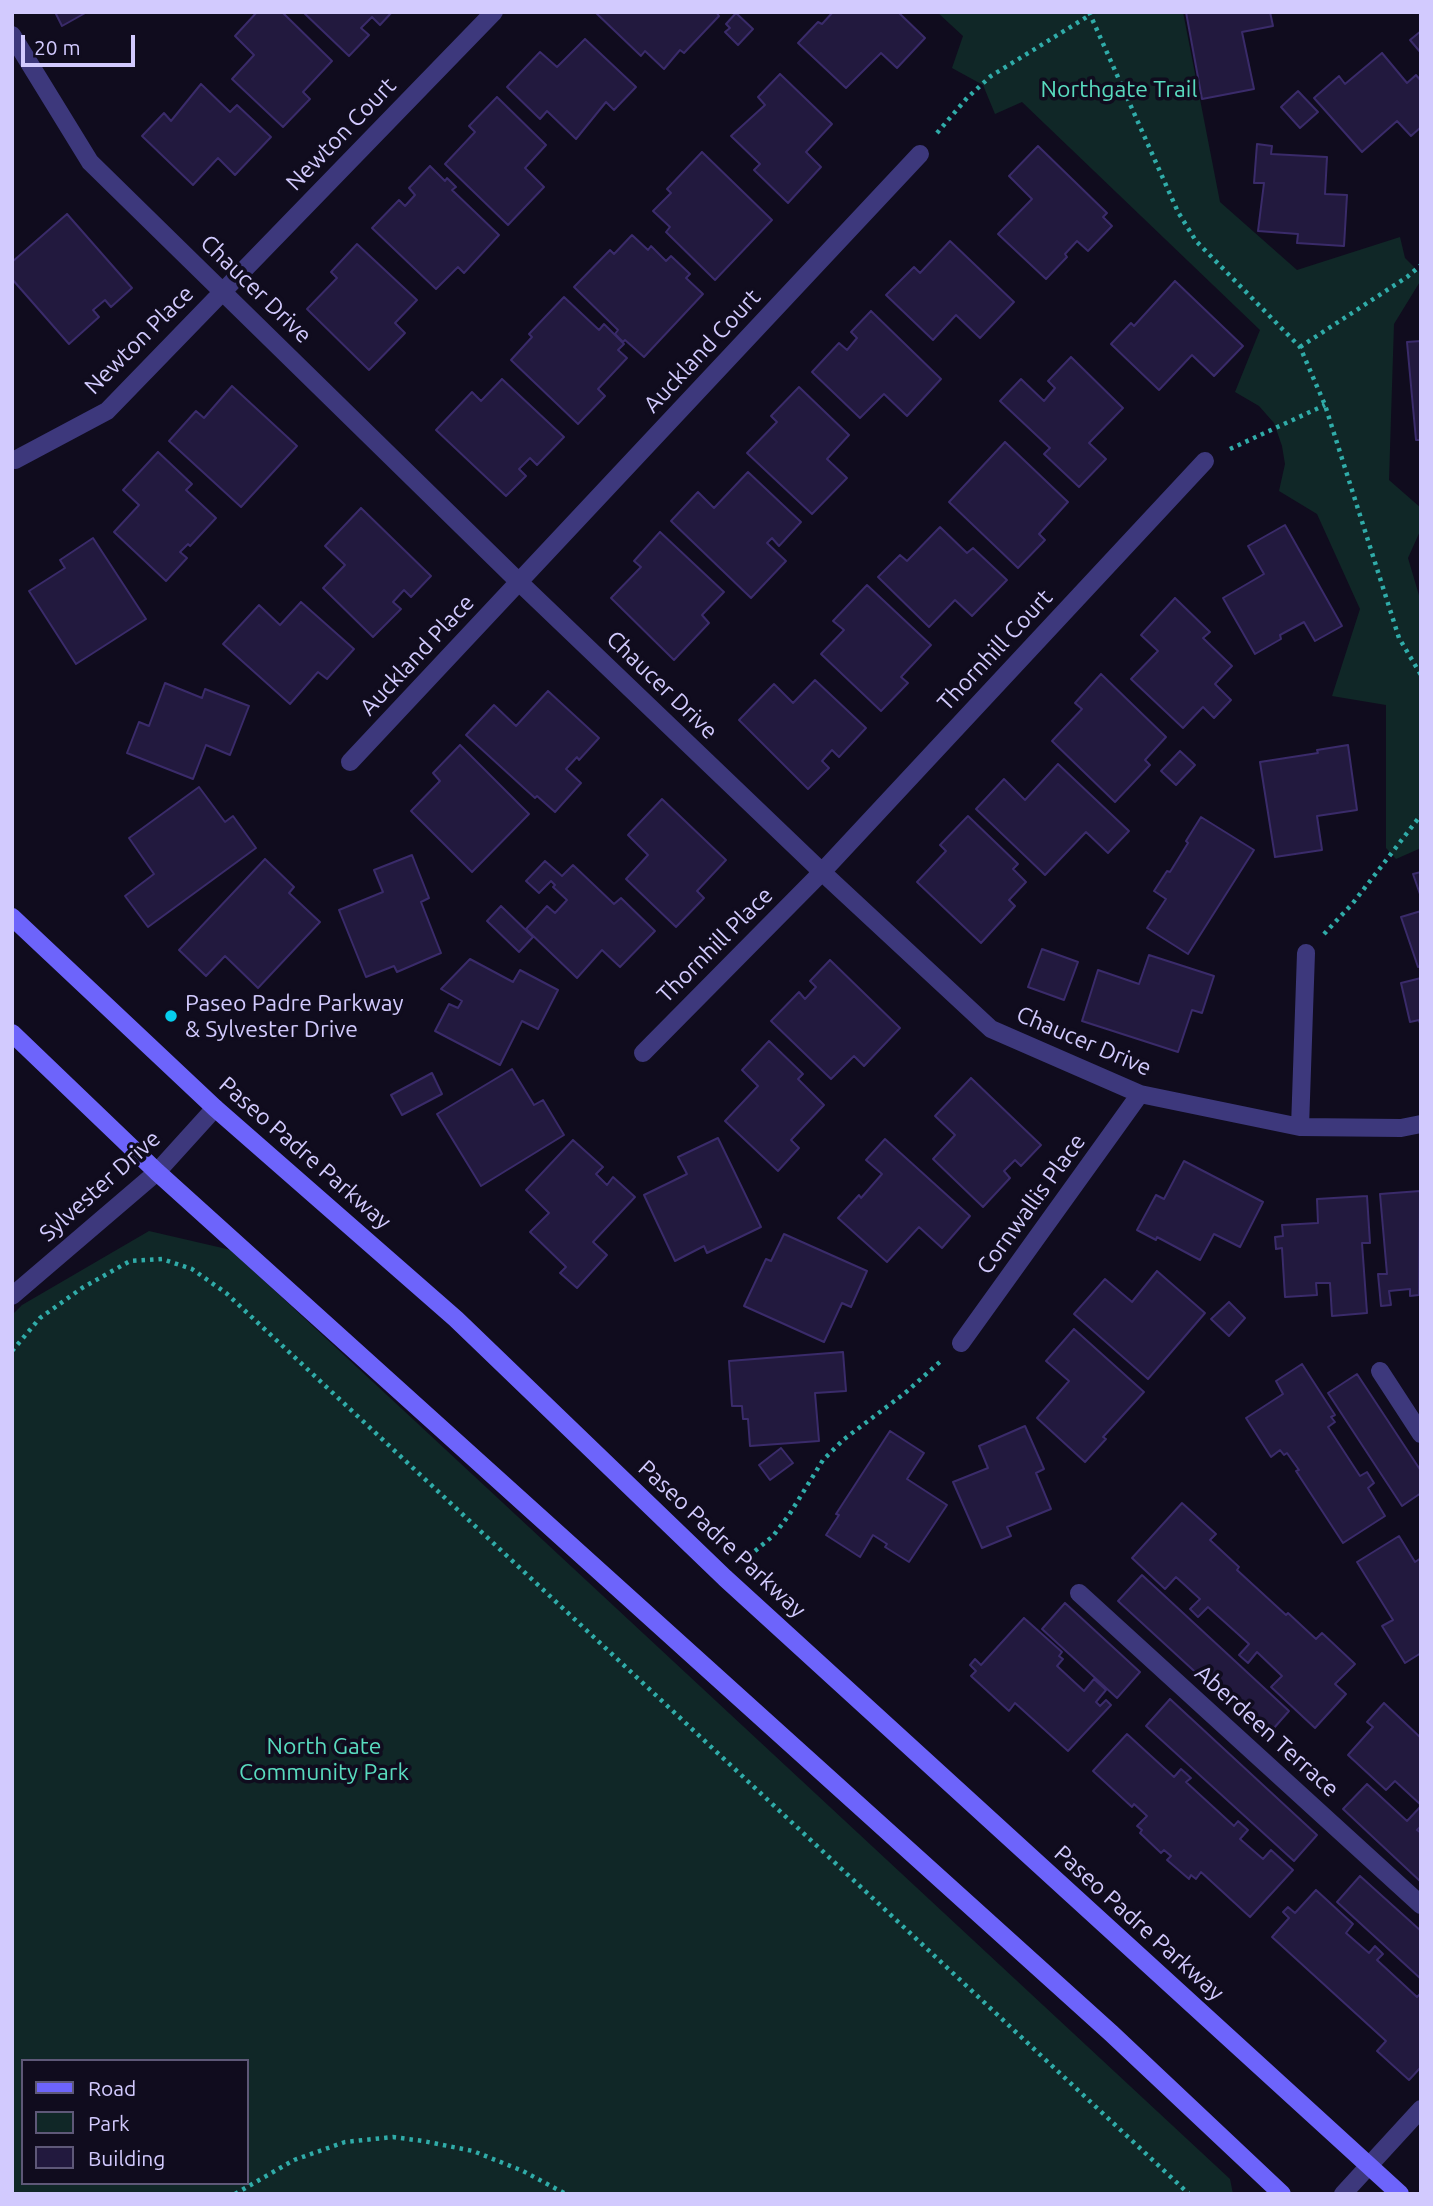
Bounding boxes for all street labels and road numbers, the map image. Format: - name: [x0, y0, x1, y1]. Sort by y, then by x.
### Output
- street label: Newton Court: [280, 72, 402, 196]
- street label: Chaucer Drive: [195, 229, 317, 349]
- street label: Newton Place: [79, 280, 199, 400]
- street label: Auckland Court: [638, 284, 766, 418]
- street label: Thornhill Court: [932, 584, 1058, 716]
- street label: Auckland Place: [354, 589, 480, 721]
- street label: Chaucer Drive: [601, 625, 723, 745]
- street label: Thornhill Place: [651, 881, 779, 1009]
- street label: Chaucer Drive: [1012, 1000, 1156, 1082]
- street label: Paseo Padre Parkway: [213, 1071, 397, 1235]
- street label: Sylvester Drive: [34, 1125, 166, 1247]
- street label: Cornwallis Place: [971, 1128, 1091, 1280]
- street label: Paseo Padre Parkway: [633, 1454, 811, 1624]
- street label: Aberdeen Terrace: [1189, 1659, 1345, 1803]
- street label: Paseo Padre Parkway: [1049, 1840, 1229, 2006]

